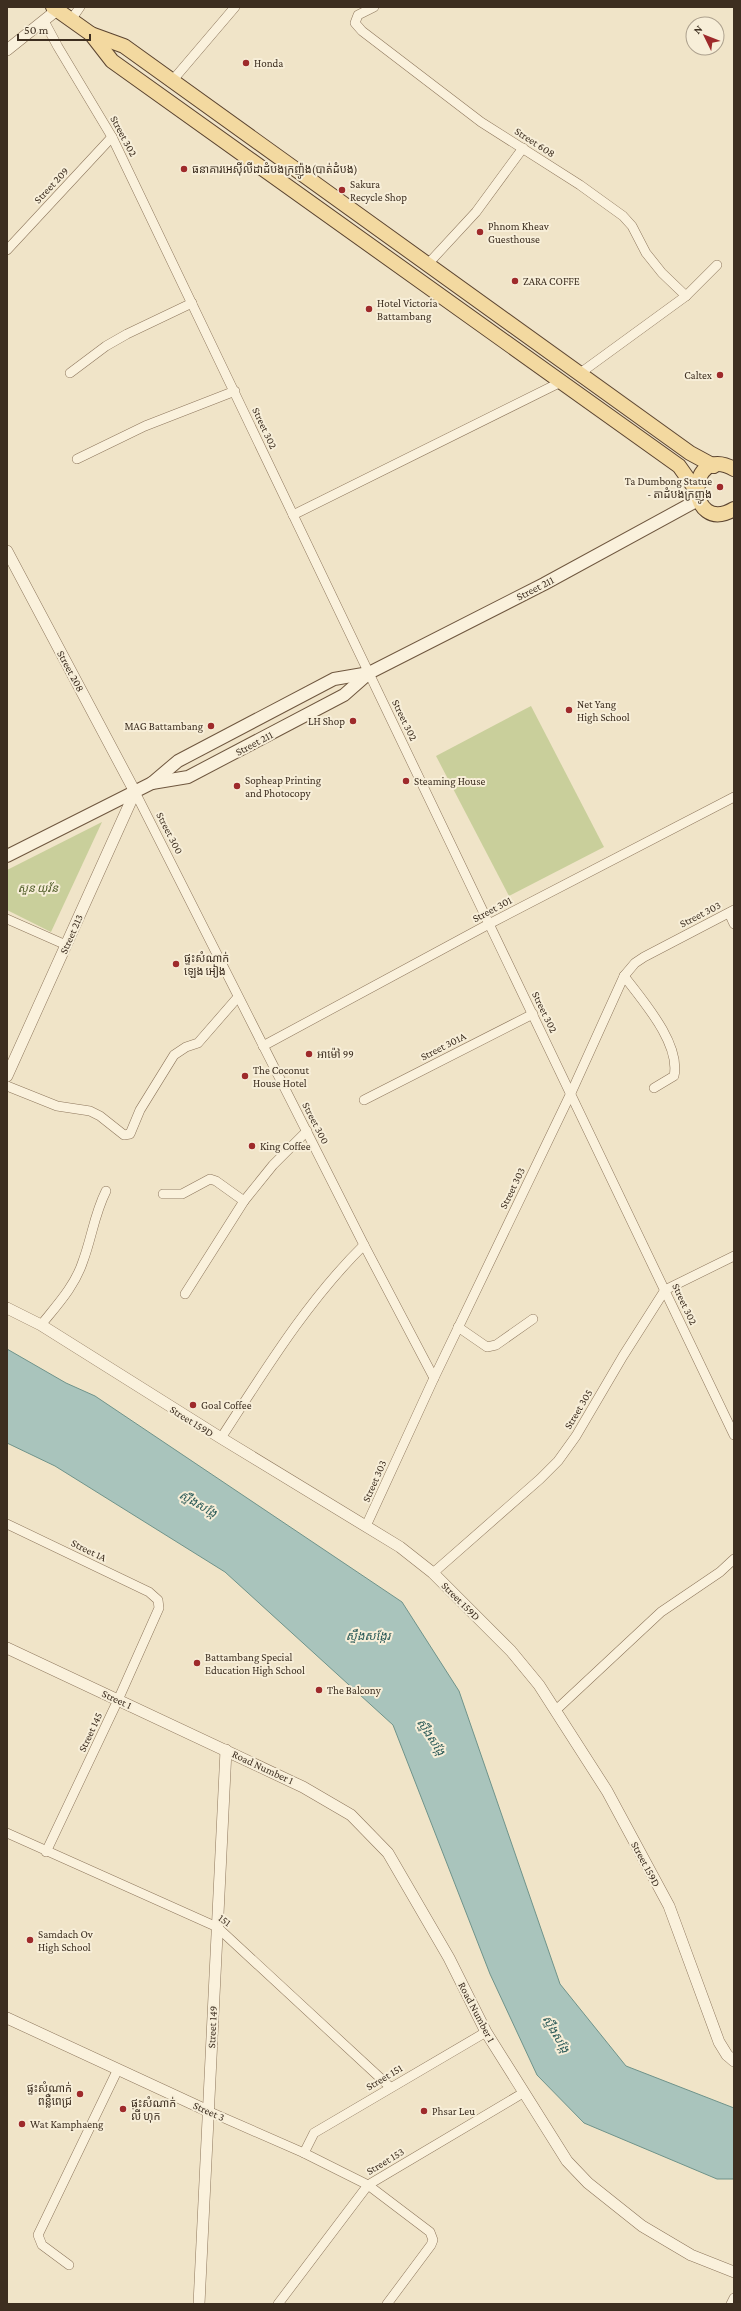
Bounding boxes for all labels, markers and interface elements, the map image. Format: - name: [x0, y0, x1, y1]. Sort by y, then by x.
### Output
- scale bar: [18, 16, 90, 42]
- north arrow: [685, 16, 725, 56]
- text: N: [691, 22, 705, 36]
- text: 50 m: [24, 23, 49, 37]
- place label: Honda: [254, 57, 283, 69]
- marker: Honda: [241, 58, 251, 68]
- street label: Street 302: [108, 114, 140, 158]
- street label: Street 608: [513, 125, 557, 159]
- place label: ធនាគារអេស៊ីលីដាដំបងក្រញ៉ូង(បាត់ដំបង): [192, 162, 358, 179]
- street label: Street 209: [31, 164, 71, 206]
- marker: ធនាគារអេស៊ីលីដាដំបងក្រញ៉ូង(បាត់ដំបង): [179, 164, 189, 174]
- place label: Sakura Recycle Shop: [350, 178, 407, 204]
- marker: Sakura Recycle Shop: [337, 185, 347, 195]
- place label: Phnom Kheav Guesthouse: [488, 220, 550, 245]
- marker: Phnom Kheav Guesthouse: [475, 227, 485, 237]
- place label: ZARA COFFE: [523, 275, 580, 287]
- marker: ZARA COFFE: [510, 276, 520, 286]
- place label: Hotel Victoria Battambang: [377, 297, 437, 323]
- marker: Hotel Victoria Battambang: [364, 304, 374, 314]
- place label: Caltex: [684, 369, 712, 381]
- marker: Caltex: [715, 370, 725, 380]
- street label: Street 302: [250, 405, 280, 451]
- place label: Ta Dumbong Statue - តាដំបងក្រញូង: [625, 475, 712, 504]
- marker: Ta Dumbong Statue - តាដំបងក្រញូង: [715, 482, 725, 492]
- street label: Street 211: [514, 573, 556, 603]
- street label: Street 208: [55, 648, 87, 694]
- street label: Street 302: [390, 697, 420, 743]
- place label: Net Yang High School: [577, 698, 630, 724]
- marker: Net Yang High School: [564, 705, 574, 715]
- place label: LH Shop: [308, 715, 345, 728]
- marker: LH Shop: [348, 716, 358, 726]
- place label: MAG Battambang: [124, 720, 204, 733]
- marker: MAG Battambang: [206, 721, 216, 731]
- street label: Street 211: [233, 728, 275, 758]
- place label: Sopheap Printing and Photocopy: [245, 774, 322, 800]
- place label: Steaming House: [414, 775, 485, 788]
- marker: Steaming House: [401, 776, 411, 786]
- marker: Sopheap Printing and Photocopy: [232, 781, 242, 791]
- street label: Street 300: [154, 810, 186, 856]
- park label: សួន យុវ័ន: [18, 882, 59, 895]
- street label: Street 301: [470, 893, 514, 924]
- street label: Street 303: [677, 899, 723, 929]
- street label: Street 213: [57, 912, 85, 956]
- place label: ផ្ទះសំណាក់ ឡេង អៀង: [184, 951, 229, 978]
- marker: ផ្ទះសំណាក់ ឡេង អៀង: [171, 959, 181, 969]
- street label: Street 302: [530, 989, 560, 1035]
- street label: Street 301A: [418, 1029, 468, 1063]
- place label: អាម៉ៅ 99: [317, 1047, 354, 1060]
- marker: អាម៉ៅ 99: [304, 1049, 314, 1059]
- place label: The Coconut House Hotel: [253, 1064, 309, 1089]
- marker: The Coconut House Hotel: [240, 1071, 250, 1081]
- street label: Street 300: [300, 1100, 332, 1146]
- place label: King Coffee: [260, 1140, 311, 1153]
- marker: King Coffee: [247, 1141, 257, 1151]
- street label: Street 303: [497, 1165, 527, 1211]
- street label: Street 302: [670, 1281, 700, 1327]
- street label: Street 305: [561, 1387, 595, 1431]
- place label: Goal Coffee: [201, 1399, 252, 1411]
- marker: Goal Coffee: [188, 1400, 198, 1410]
- street label: Street 159D: [168, 1403, 216, 1439]
- street label: Street 303: [359, 1458, 389, 1504]
- water label: ស្ទឹងសង្កែ: [177, 1487, 220, 1521]
- street label: Street 1A: [69, 1536, 109, 1564]
- street label: Street 159D: [439, 1579, 483, 1623]
- water label: ស្ទឹងសង្កែរ: [346, 1628, 392, 1643]
- place label: Battambang Special Education High School: [205, 1651, 305, 1677]
- marker: Battambang Special Education High School: [192, 1658, 202, 1668]
- place label: The Balcony: [327, 1684, 382, 1697]
- marker: The Balcony: [314, 1685, 324, 1695]
- street label: Street 1: [100, 1687, 134, 1711]
- street label: Street 145: [76, 1710, 104, 1754]
- water label: ស្ទឹងសង្កែ: [414, 1716, 449, 1758]
- street label: Road Number 1: [230, 1748, 296, 1787]
- street label: Street 159D: [629, 1839, 663, 1889]
- street label: 151: [216, 1911, 234, 1929]
- place label: Samdach Ov High School: [38, 1928, 94, 1954]
- marker: Samdach Ov High School: [25, 1935, 35, 1945]
- street label: Road Number 1: [456, 1980, 498, 2044]
- street label: Street 149: [205, 2005, 219, 2049]
- water label: ស្ទឹងសង្កែ: [539, 2012, 573, 2056]
- street label: Street 151: [364, 2061, 405, 2093]
- place label: ផ្ទះសំណាក់ ពន្លឺពេជ្រ: [27, 2081, 72, 2108]
- marker: ផ្ទះសំណាក់ ពន្លឺពេជ្រ: [75, 2089, 85, 2099]
- place label: ផ្ទះសំណាក់ លី ហុក: [131, 2096, 176, 2123]
- street label: Street 3: [191, 2099, 227, 2123]
- marker: ផ្ទះសំណាក់ លី ហុក: [118, 2104, 128, 2114]
- place label: Phsar Leu: [432, 2105, 475, 2117]
- marker: Phsar Leu: [419, 2106, 429, 2116]
- place label: Wat Kamphaeng: [30, 2118, 104, 2131]
- marker: Wat Kamphaeng: [17, 2119, 27, 2129]
- street label: Street 153: [364, 2145, 406, 2177]

